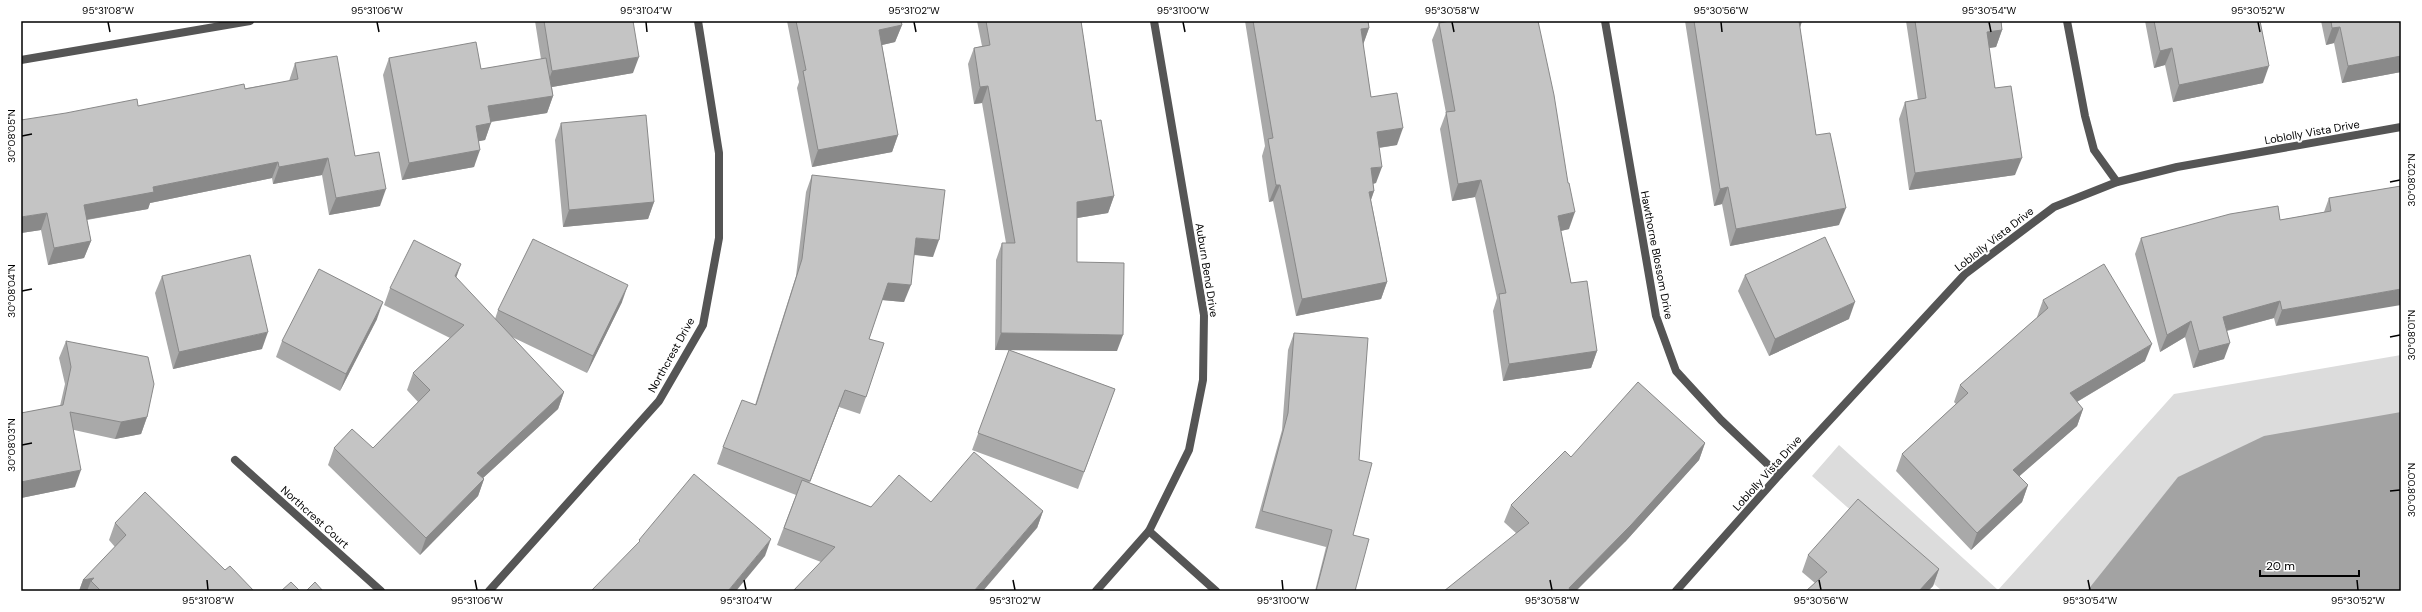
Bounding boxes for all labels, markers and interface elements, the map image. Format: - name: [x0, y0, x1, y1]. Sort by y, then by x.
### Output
- text: 95°31'08"W: [82, 4, 134, 17]
- text: 95°31'06"W: [351, 4, 403, 17]
- text: 95°31'04"W: [620, 4, 672, 17]
- text: 95°31'02"W: [888, 4, 940, 17]
- text: 95°31'00"W: [1157, 4, 1210, 17]
- text: 95°30'58"W: [1425, 4, 1480, 17]
- text: 95°30'56"W: [1694, 4, 1749, 17]
- text: 95°30'54"W: [1962, 4, 2017, 17]
- text: 95°30'52"W: [2231, 4, 2285, 17]
- text: 30°08'05"N: [5, 109, 18, 163]
- street label: Loblolly Vista Drive: [2263, 117, 2361, 147]
- text: 30°08'02"N: [2405, 153, 2418, 207]
- street label: Hawthorne Blossom Drive: [1638, 190, 1676, 320]
- street label: Loblolly Vista Drive: [1952, 204, 2036, 274]
- street label: Auburn Bend Drive: [1193, 222, 1221, 318]
- text: 30°08'04"N: [5, 264, 18, 318]
- text: 30°08'01"N: [2405, 310, 2418, 360]
- street label: Northcrest Drive: [645, 315, 697, 395]
- text: 30°08'03"N: [5, 418, 18, 472]
- street label: Loblolly Vista Drive: [1730, 432, 1804, 514]
- text: 30°08'00"N: [2405, 463, 2418, 517]
- street label: Northcrest Court: [278, 483, 352, 551]
- scale bar: [2260, 552, 2359, 578]
- text: 20 m: [2266, 558, 2295, 574]
- text: 95°31'08"W: [182, 594, 234, 607]
- text: 95°31'06"W: [451, 594, 503, 607]
- text: 95°31'04"W: [720, 594, 772, 607]
- text: 95°31'02"W: [989, 594, 1041, 607]
- text: 95°31'00"W: [1257, 594, 1310, 607]
- text: 95°30'58"W: [1525, 594, 1580, 607]
- text: 95°30'56"W: [1794, 594, 1849, 607]
- text: 95°30'54"W: [2063, 594, 2118, 607]
- text: 95°30'52"W: [2331, 594, 2385, 607]

